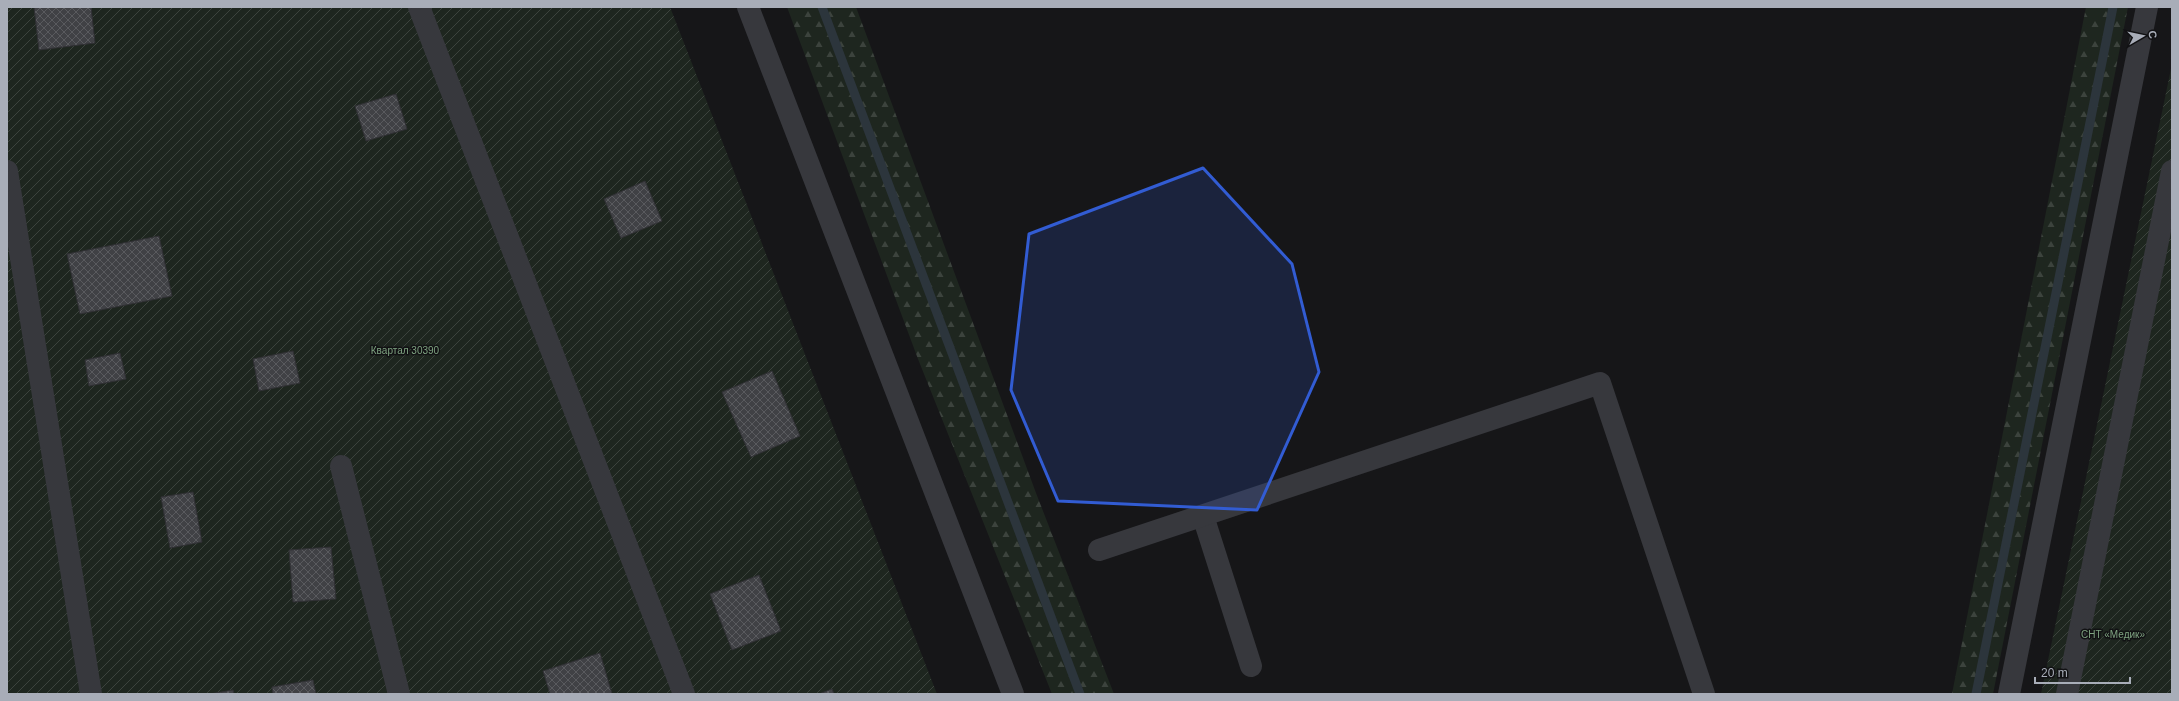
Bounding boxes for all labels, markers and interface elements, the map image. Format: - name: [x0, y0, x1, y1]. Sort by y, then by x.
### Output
- north arrow: [2123, 16, 2163, 56]
- text: С: [2146, 30, 2159, 39]
- park label: Квартал 30390: [371, 345, 440, 356]
- park label: СНТ «Медик»: [2081, 629, 2145, 640]
- scale bar: [2035, 659, 2130, 685]
- text: 20 m: [2041, 666, 2068, 680]

